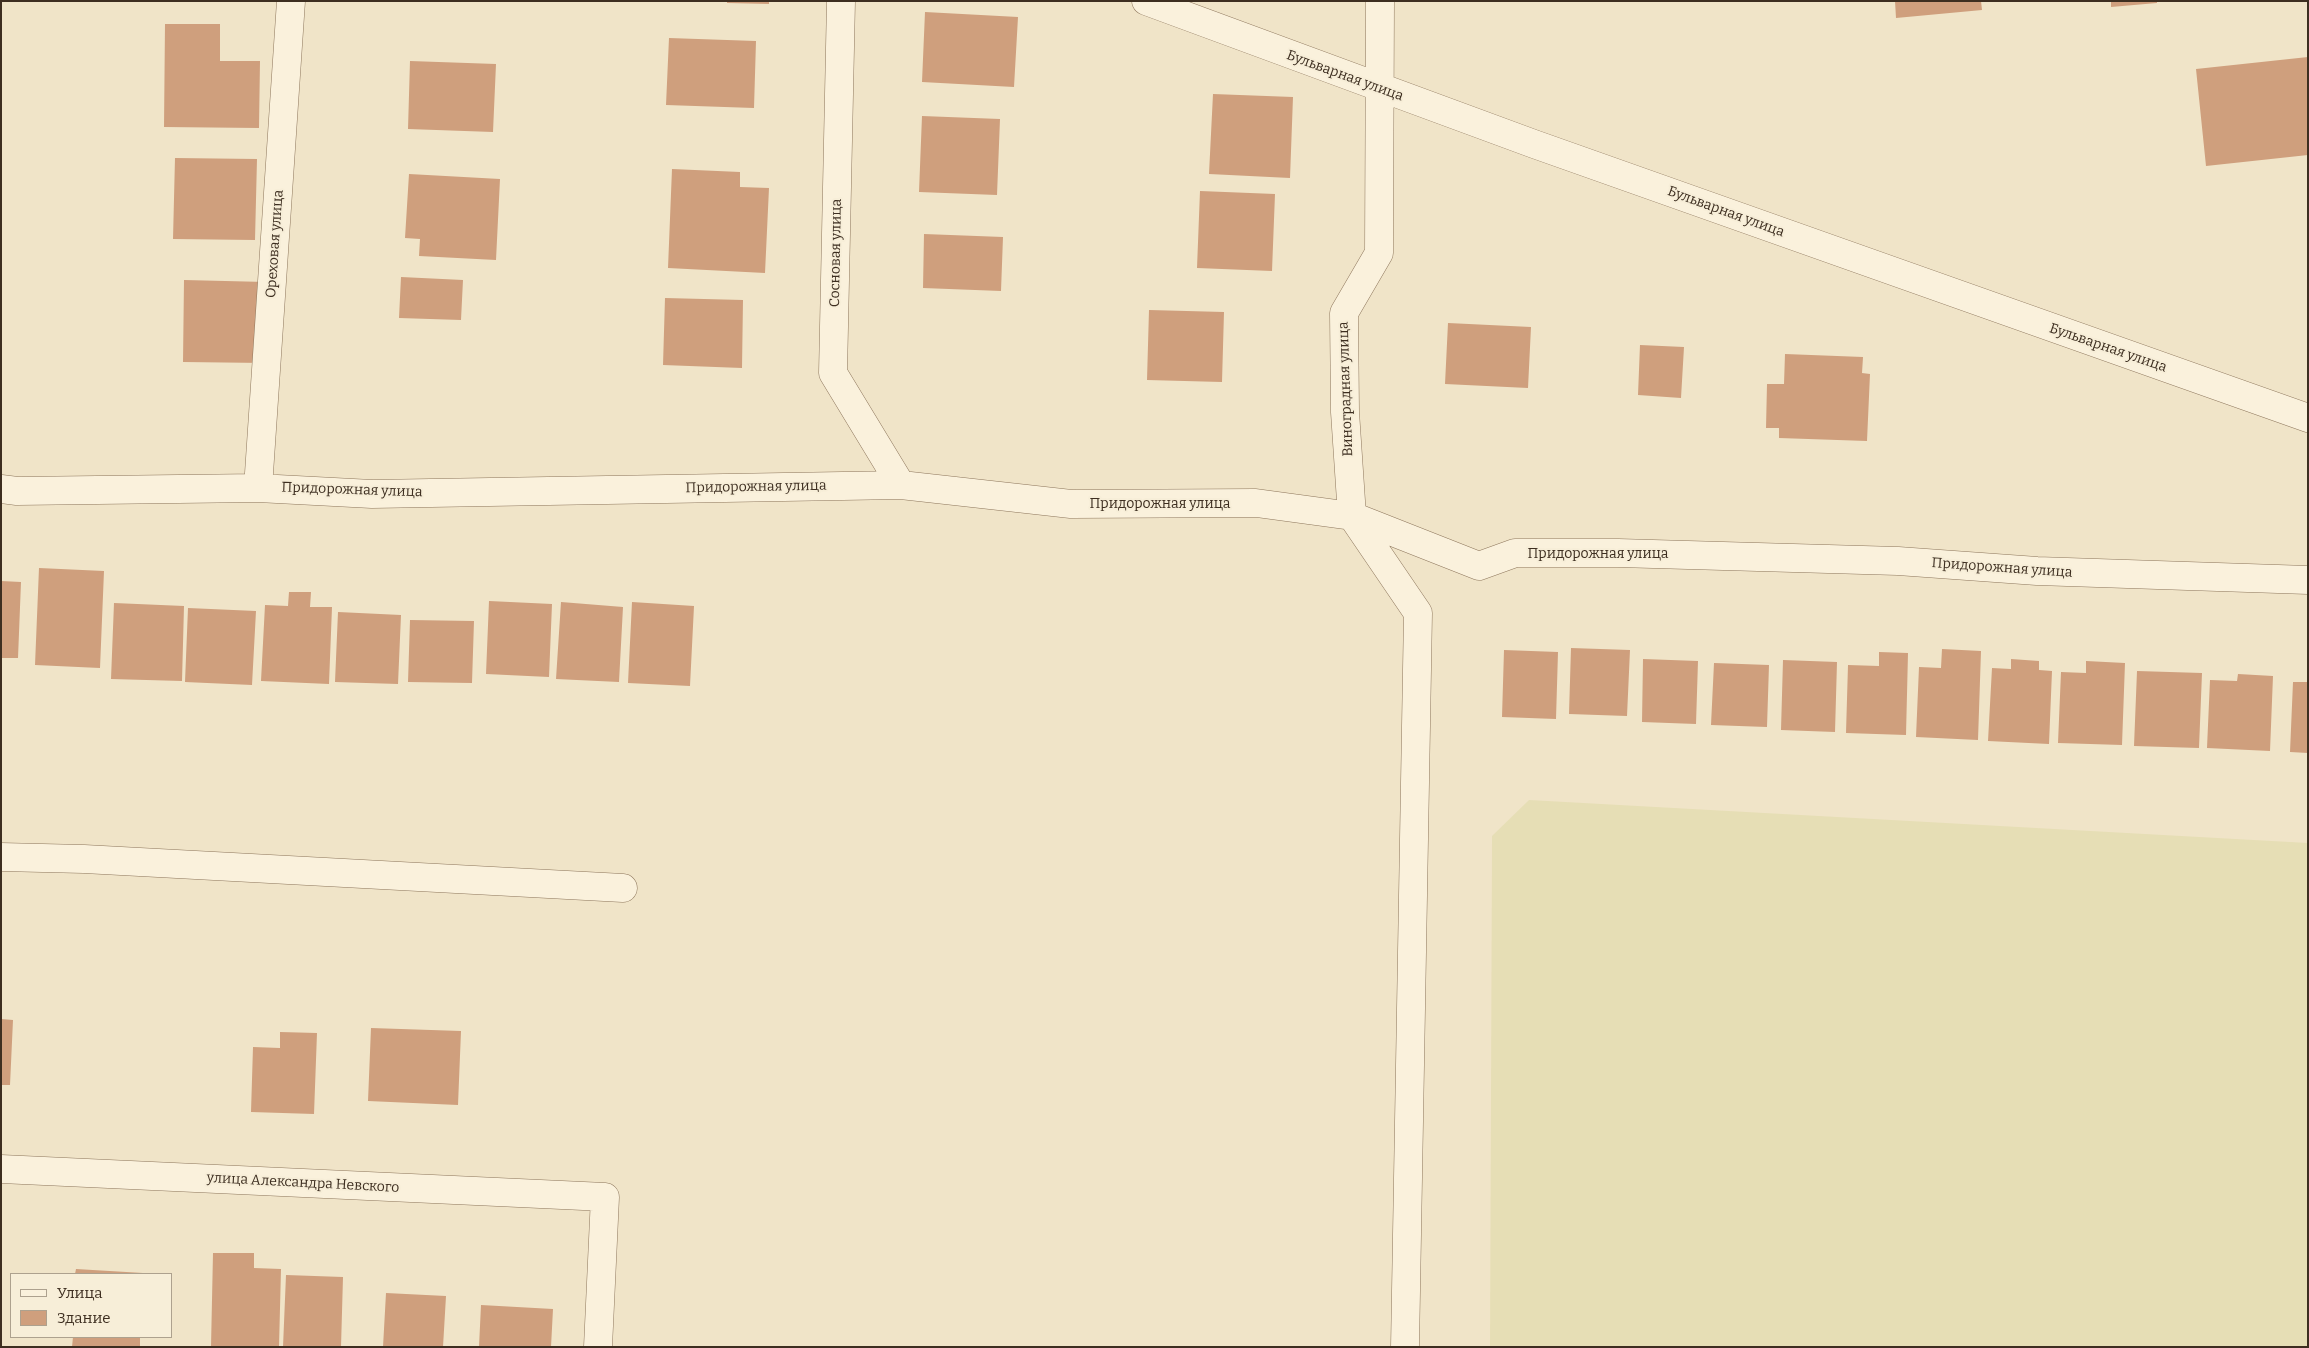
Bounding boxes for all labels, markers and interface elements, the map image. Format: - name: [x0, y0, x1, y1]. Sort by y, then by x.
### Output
- street label: Бульварная улица: [1284, 47, 1406, 105]
- street label: Бульварная улица: [1665, 183, 1787, 241]
- street label: Ореховая улица: [263, 189, 287, 299]
- street label: Сосновая улица: [827, 199, 845, 307]
- street label: Бульварная улица: [2047, 320, 2169, 376]
- street label: Виноградная улица: [1335, 321, 1357, 457]
- street label: Придорожная улица: [685, 477, 827, 497]
- street label: Придорожная улица: [281, 479, 423, 501]
- street label: Придорожная улица: [1089, 496, 1231, 512]
- street label: Придорожная улица: [1527, 546, 1669, 562]
- street label: Придорожная улица: [1931, 555, 2073, 581]
- street label: улица Александра Невского: [206, 1170, 400, 1196]
- legend: [10, 1273, 172, 1338]
- text: Улица: [57, 1284, 103, 1302]
- text: Здание: [57, 1309, 111, 1327]

